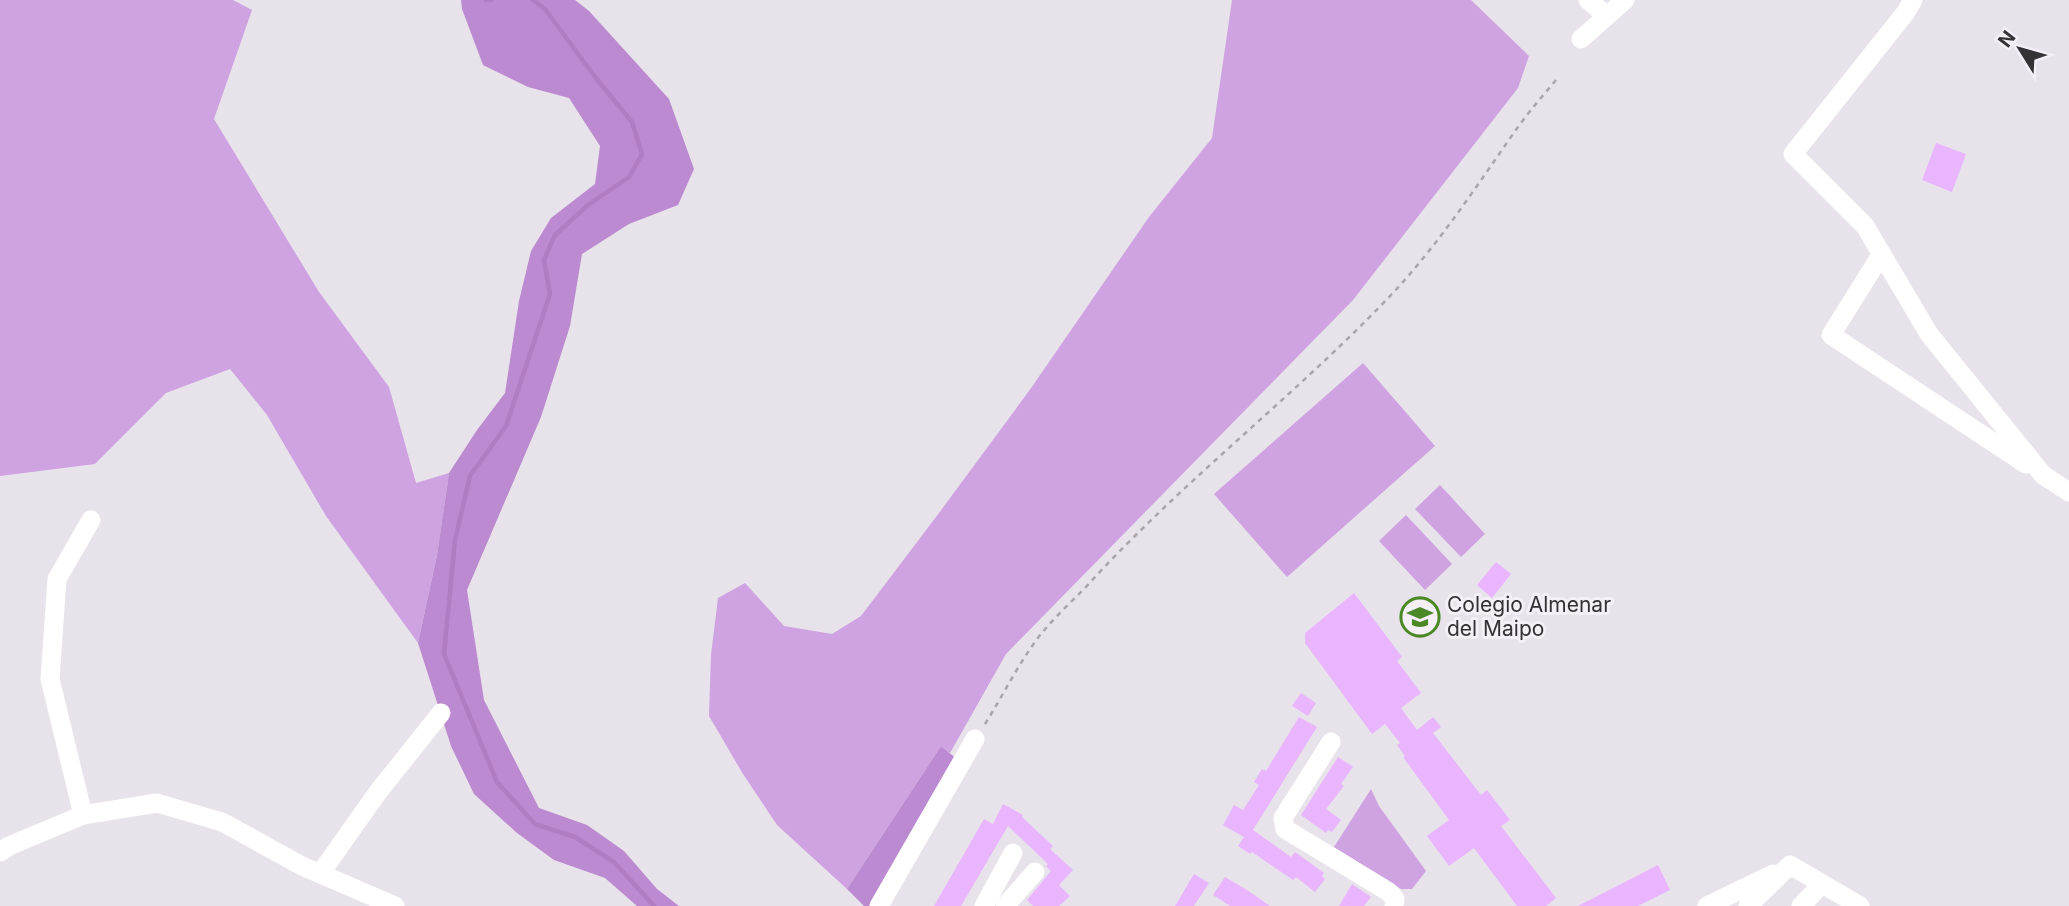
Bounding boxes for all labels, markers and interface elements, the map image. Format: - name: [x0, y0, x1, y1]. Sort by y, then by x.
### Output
- north arrow: [1985, 14, 2055, 84]
- text: N: [1993, 26, 2020, 52]
- place label: Colegio Almenar del Maipo: [1447, 592, 1611, 641]
- school or university icon: Colegio Almenar del Maipo: [1399, 596, 1441, 638]

